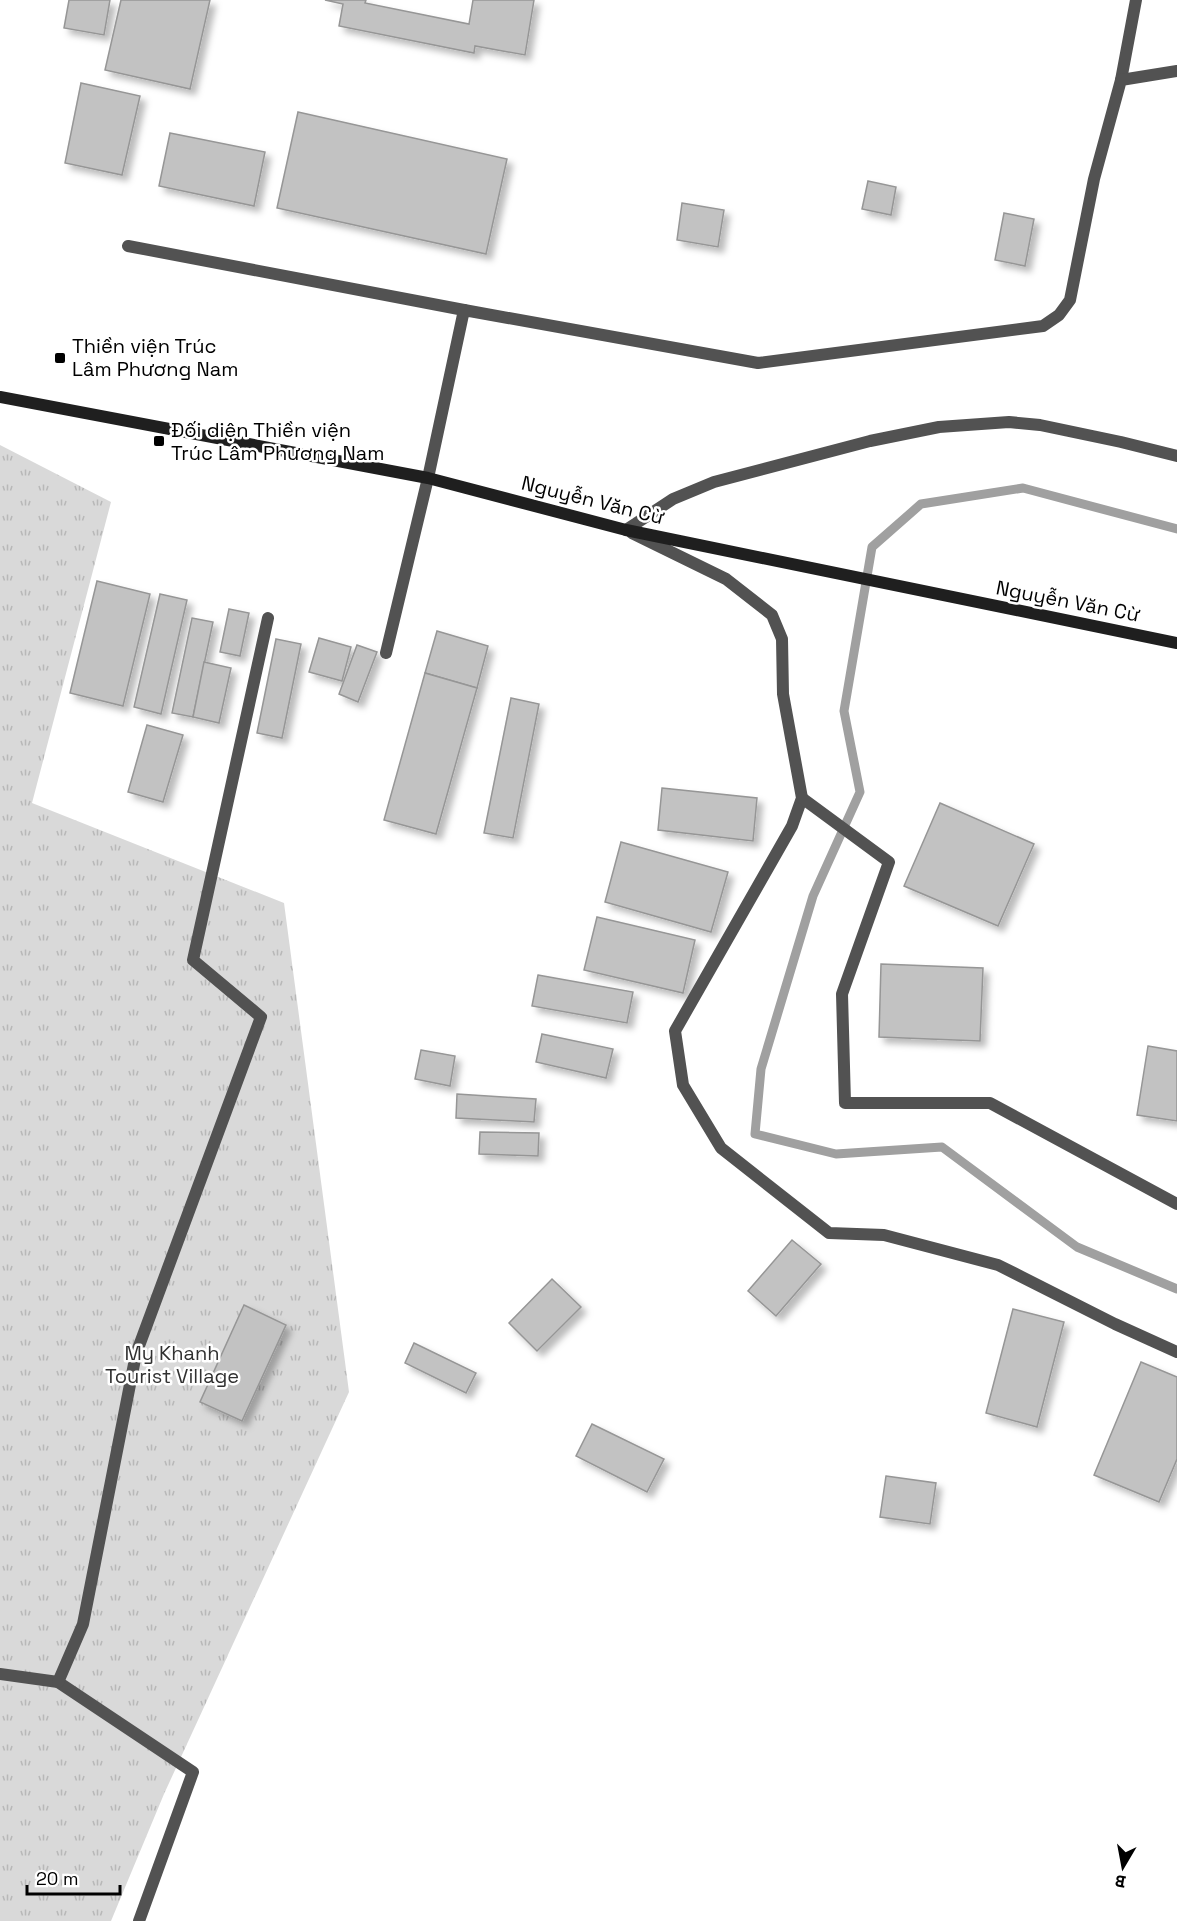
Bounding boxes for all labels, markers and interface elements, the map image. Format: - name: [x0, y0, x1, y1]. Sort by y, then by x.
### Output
- place label: Thiền viện Trúc Lâm Phương Nam: [72, 333, 238, 382]
- marker: Thiền viện Trúc Lâm Phương Nam: [53, 351, 67, 365]
- place label: Đối diện Thiền viện Trúc Lâm Phương Nam: [171, 417, 385, 466]
- marker: Đối diện Thiền viện Trúc Lâm Phương Nam: [152, 434, 166, 448]
- street label: Nguyễn Văn Cừ: [519, 470, 667, 530]
- street label: Nguyễn Văn Cừ: [994, 574, 1142, 628]
- park label: My Khanh Tourist Village: [105, 1340, 239, 1389]
- north arrow: [1093, 1837, 1153, 1897]
- scale bar: [27, 1858, 120, 1896]
- text: 20 m: [36, 1867, 79, 1890]
- text: B: [1113, 1870, 1128, 1893]

